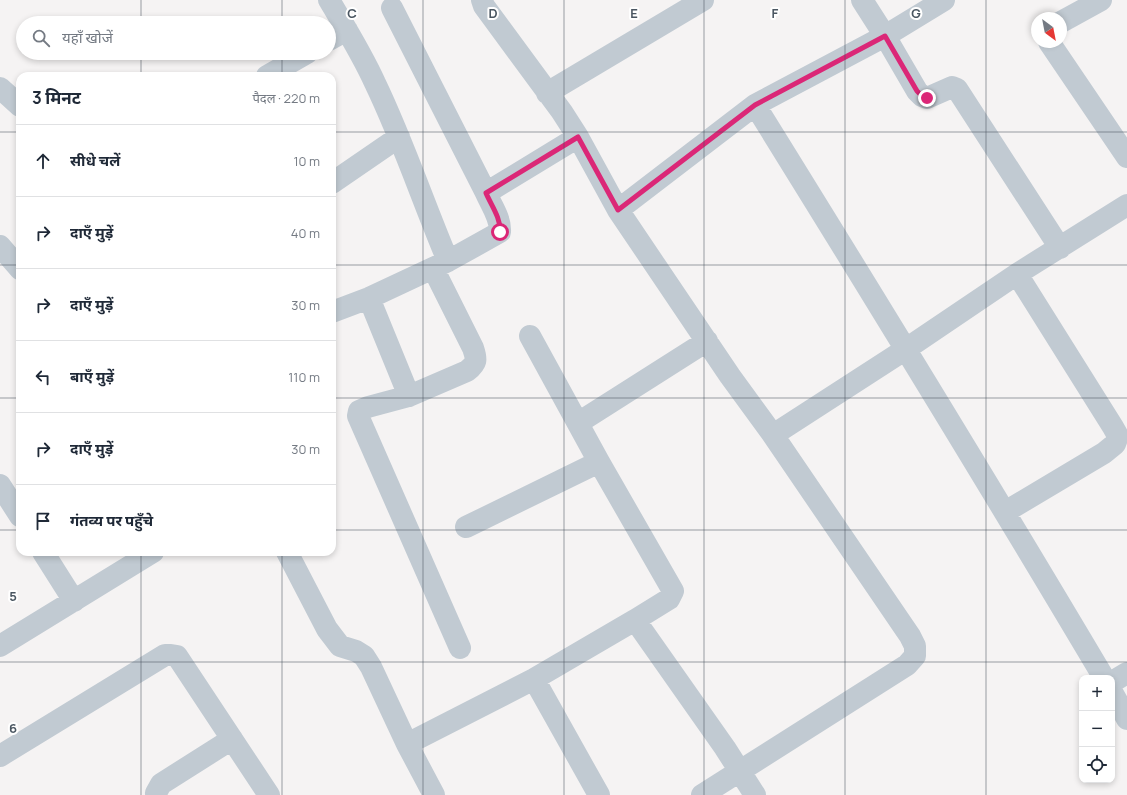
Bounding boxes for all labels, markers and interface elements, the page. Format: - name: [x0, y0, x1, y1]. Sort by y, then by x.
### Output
- text: C: [347, 4, 357, 22]
- text: D: [488, 4, 498, 22]
- text: E: [630, 4, 638, 22]
- text: F: [772, 4, 779, 22]
- text: G: [911, 4, 921, 22]
- north arrow: [1031, 12, 1067, 48]
- search box: [16, 16, 336, 60]
- icon: search: [30, 27, 52, 49]
- text: यहाँ खोजें: [62, 27, 113, 48]
- text: 3 मिनट: [32, 86, 81, 109]
- text: पैदल · 220 m: [252, 89, 320, 107]
- route end: [918, 89, 936, 107]
- icon: ahead: [32, 150, 54, 172]
- text: सीधे चलें: [70, 150, 120, 171]
- text: 10 m: [293, 152, 320, 170]
- icon: right: [32, 222, 54, 244]
- text: दाएँ मुड़ें: [70, 222, 113, 243]
- route start: [491, 223, 509, 241]
- text: 40 m: [291, 224, 320, 242]
- icon: right: [32, 294, 54, 316]
- text: दाएँ मुड़ें: [70, 294, 113, 315]
- text: 30 m: [291, 296, 320, 314]
- icon: left: [32, 366, 54, 388]
- text: बाएँ मुड़ें: [70, 366, 114, 387]
- text: 110 m: [288, 368, 320, 386]
- icon: right: [32, 438, 54, 460]
- text: दाएँ मुड़ें: [70, 438, 113, 459]
- text: 30 m: [291, 440, 320, 458]
- icon: arrive: [32, 510, 54, 532]
- text: गंतव्य पर पहुँचे: [70, 510, 153, 531]
- text: 5: [9, 587, 17, 605]
- map controls: [1079, 675, 1115, 783]
- button: +: [1079, 675, 1115, 711]
- button: −: [1079, 711, 1115, 747]
- text: 6: [9, 719, 17, 737]
- button: locate: [1079, 747, 1115, 783]

